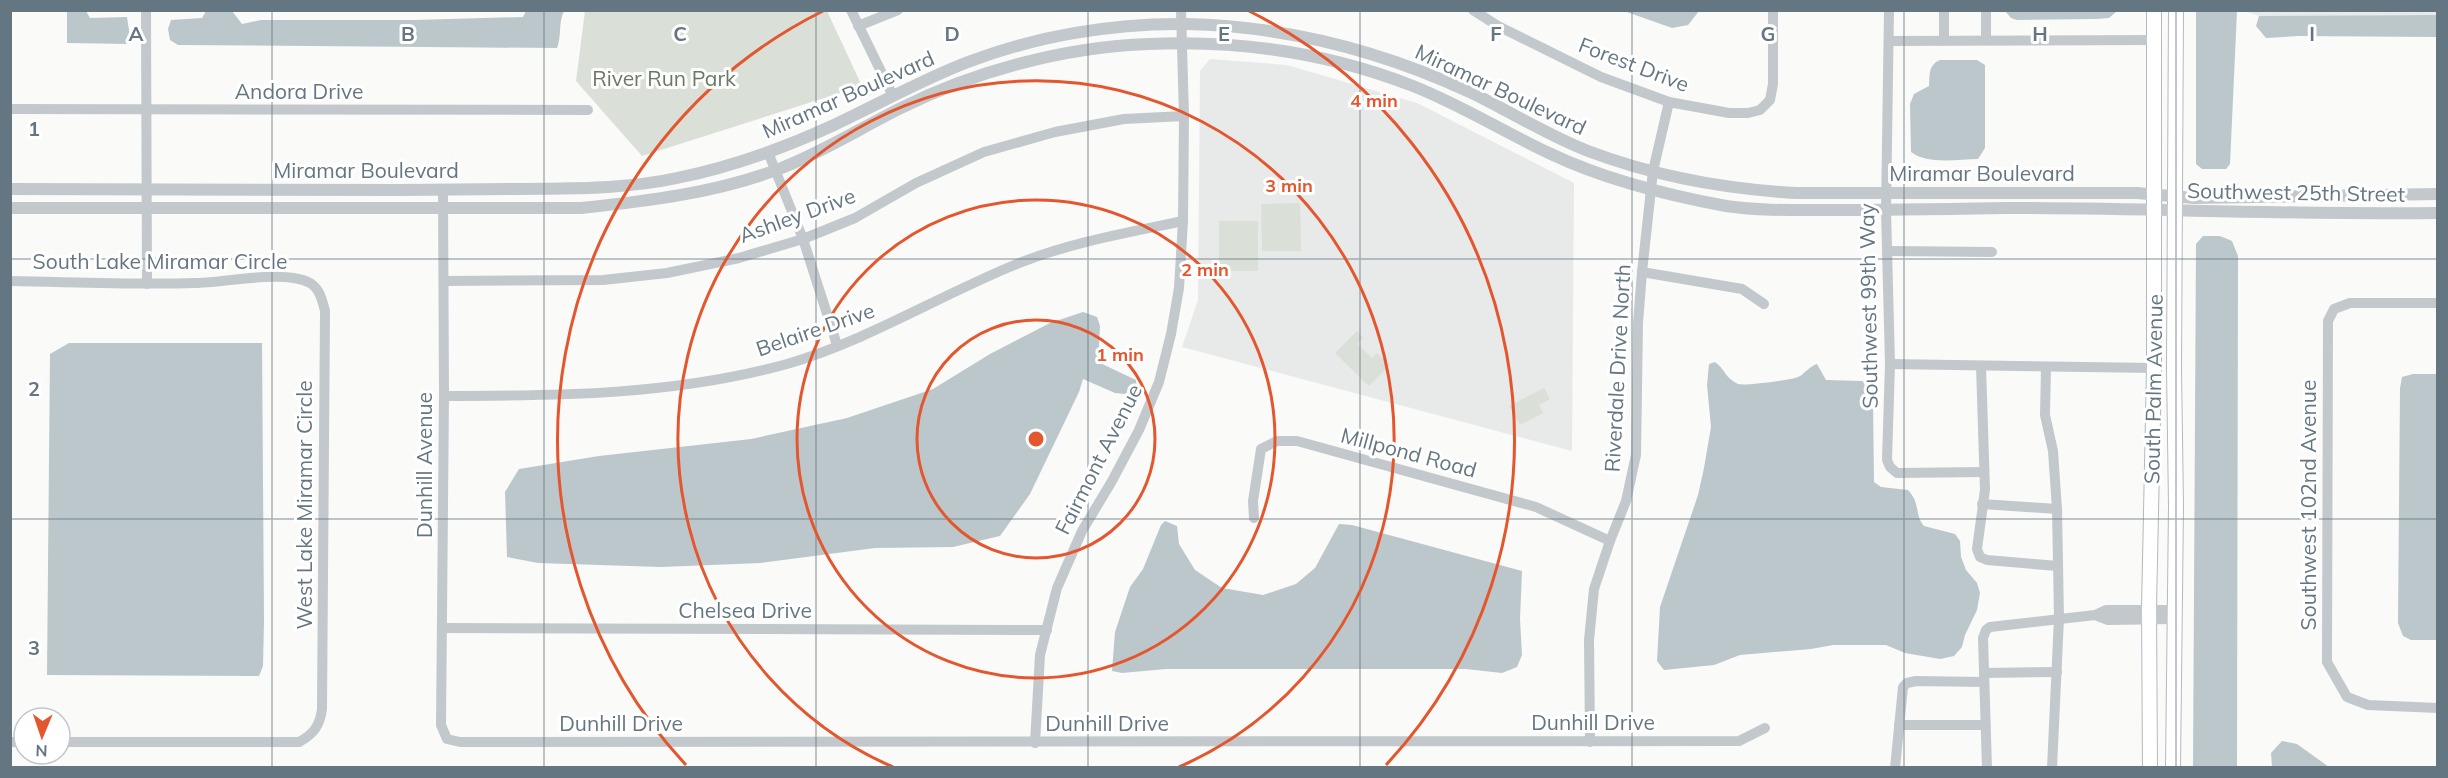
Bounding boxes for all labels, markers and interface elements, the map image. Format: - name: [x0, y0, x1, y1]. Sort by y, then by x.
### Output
- text: A: [129, 21, 144, 46]
- text: B: [401, 21, 415, 46]
- text: C: [673, 21, 687, 46]
- text: D: [944, 21, 960, 46]
- text: E: [1218, 21, 1230, 46]
- text: F: [1490, 21, 1502, 46]
- text: G: [1761, 21, 1775, 46]
- text: H: [2032, 21, 2048, 46]
- text: I: [2309, 21, 2315, 46]
- street label: Forest Drive: [1575, 31, 1693, 97]
- street label: Miramar Boulevard: [1411, 38, 1591, 140]
- street label: Miramar Boulevard: [758, 44, 938, 144]
- park label: River Run Park: [592, 65, 736, 91]
- street label: Andora Drive: [235, 78, 363, 104]
- text: 4 min: [1350, 89, 1398, 112]
- text: 1: [28, 116, 40, 141]
- street label: Miramar Boulevard: [273, 157, 459, 183]
- street label: Miramar Boulevard: [1889, 160, 2075, 186]
- text: 3 min: [1265, 174, 1313, 197]
- street label: Southwest 25th Street: [2187, 177, 2405, 207]
- street label: Ashley Drive: [735, 182, 859, 248]
- street label: Southwest 99th Way: [1853, 203, 1883, 409]
- street label: South Lake Miramar Circle: [33, 248, 287, 274]
- text: 2 min: [1181, 258, 1229, 281]
- street label: Riverdale Drive North: [1599, 263, 1635, 473]
- street label: South Palm Avenue: [2138, 294, 2168, 484]
- street label: Belaire Drive: [752, 297, 878, 361]
- text: 1 min: [1096, 343, 1144, 366]
- text: 2: [28, 376, 40, 401]
- street label: Fairmont Avenue: [1049, 379, 1147, 539]
- street label: West Lake Miramar Circle: [291, 380, 317, 630]
- street label: Southwest 102nd Avenue: [2295, 380, 2321, 630]
- street label: Dunhill Avenue: [411, 392, 437, 538]
- street label: Millpond Road: [1338, 421, 1480, 483]
- centre of rings: [1026, 429, 1046, 449]
- street label: Chelsea Drive: [678, 597, 812, 623]
- text: 3: [28, 635, 40, 660]
- north arrow: [12, 706, 72, 766]
- street label: Dunhill Drive: [1531, 709, 1655, 735]
- street label: Dunhill Drive: [559, 710, 683, 736]
- street label: Dunhill Drive: [1045, 710, 1169, 736]
- text: N: [35, 741, 48, 761]

